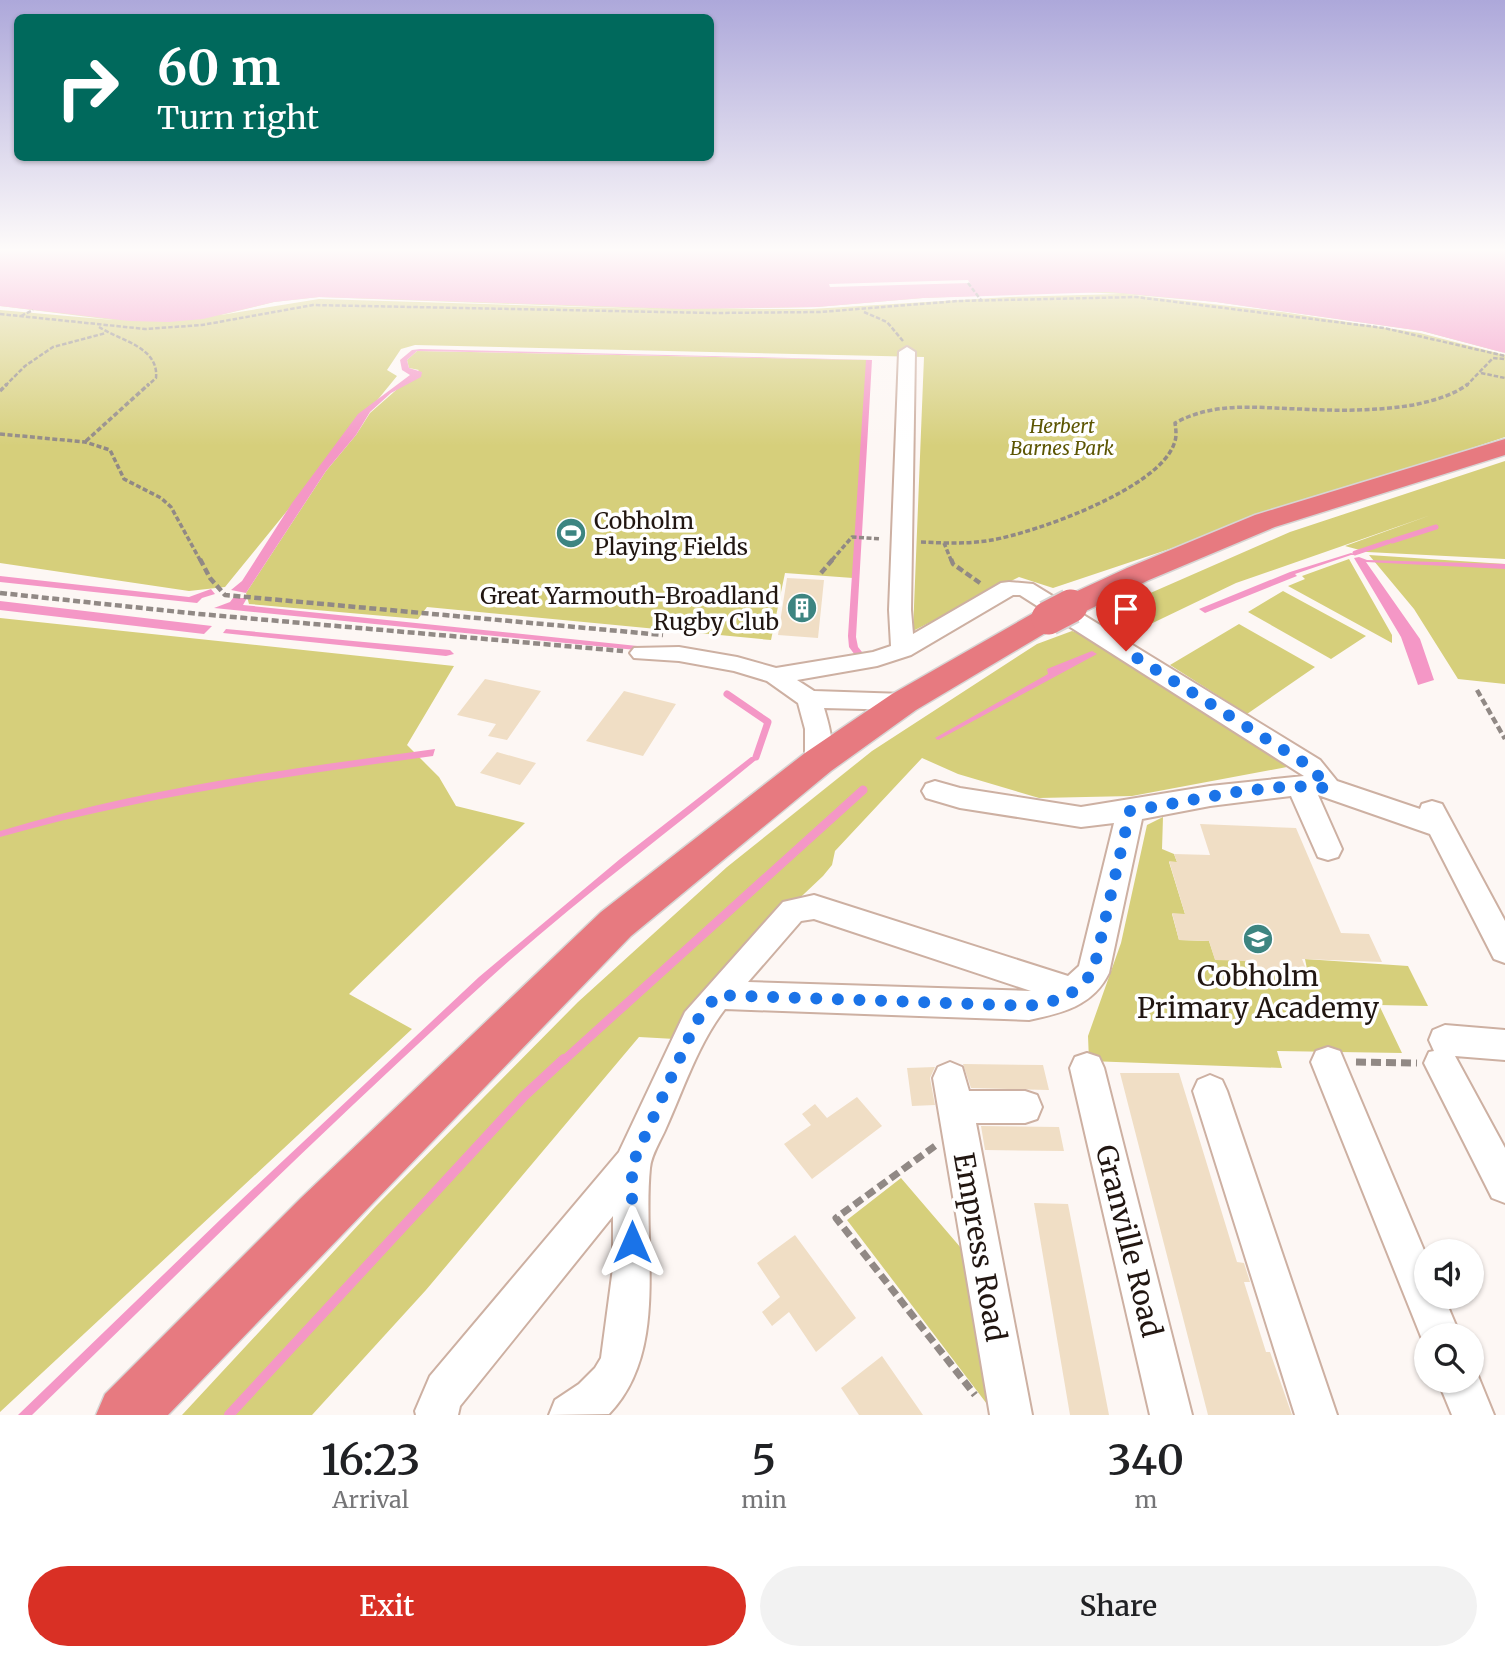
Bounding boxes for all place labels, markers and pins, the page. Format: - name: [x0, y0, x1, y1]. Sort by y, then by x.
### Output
- place label: Cobholm Playing Fields: [594, 506, 748, 561]
- sports icon: Cobholm Playing Fields: [554, 516, 588, 550]
- pin: [1096, 579, 1156, 651]
- place label: Great Yarmouth-Broadland Rugby Club: [480, 581, 779, 636]
- building icon: Great Yarmouth-Broadland Rugby Club: [785, 591, 819, 625]
- school or university icon: Cobholm Primary Academy: [1241, 922, 1275, 956]
- place label: Cobholm Primary Academy: [1137, 958, 1380, 1026]

